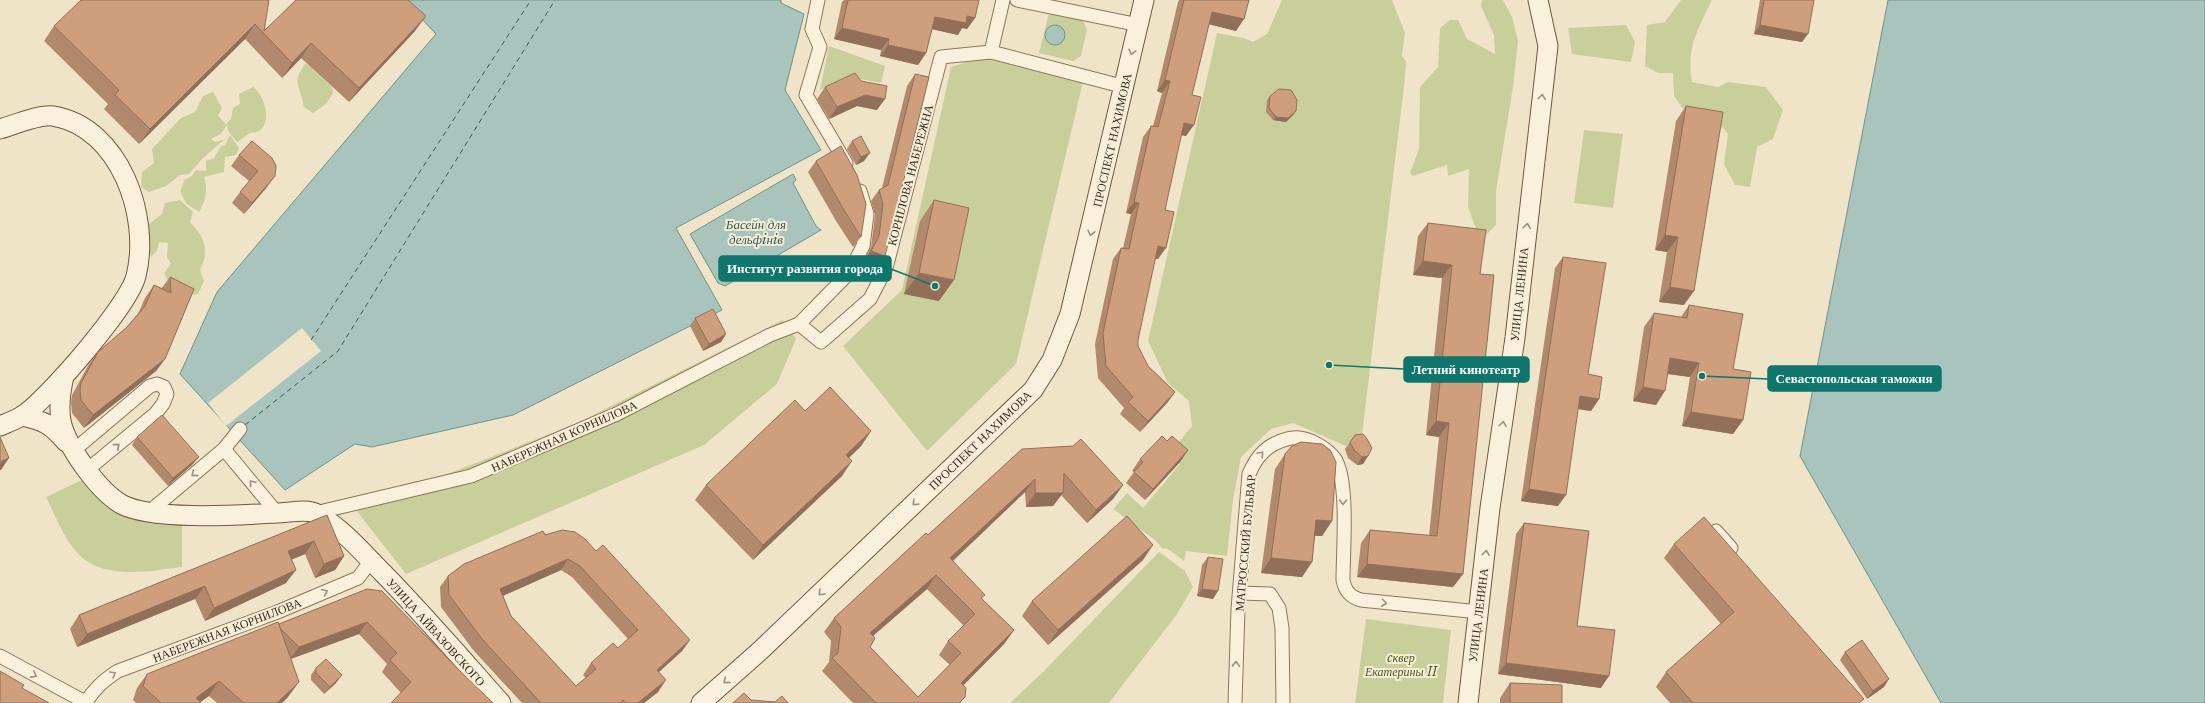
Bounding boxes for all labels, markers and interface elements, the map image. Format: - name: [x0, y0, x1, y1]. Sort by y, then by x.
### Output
- one-way arrow: [1129, 48, 1137, 55]
- street label: ПРОСПЕКТ НАХИМОВА: [1089, 71, 1135, 208]
- one-way arrow: [1537, 93, 1546, 100]
- street label: КОРНІЛОВА НАБЕРЕЖНА: [884, 102, 936, 247]
- water label: Басейн для дельфiнiв: [725, 216, 786, 248]
- one-way arrow: [1522, 223, 1531, 229]
- one-way arrow: [1087, 230, 1095, 236]
- street label: УЛИЦА ЛЕНИНА: [1507, 246, 1531, 342]
- callout: Институт развития города: [719, 256, 891, 281]
- text: Институт развития города: [727, 260, 884, 277]
- callout: Летний кинотеатр: [1404, 357, 1529, 382]
- text: Летний кинотеатр: [1412, 361, 1520, 378]
- callout: Севастопольская таможня: [1768, 366, 1941, 391]
- text: Севастопольская таможня: [1775, 370, 1933, 387]
- street label: ПРОСПЕКТ НАХИМОВА: [926, 387, 1035, 493]
- street label: НАБЕРЕЖНАЯ КОРНИЛОВА: [489, 397, 640, 475]
- one-way arrow: [1498, 421, 1507, 427]
- one-way arrow: [112, 443, 119, 450]
- one-way arrow: [1256, 451, 1263, 459]
- one-way arrow: [191, 470, 199, 477]
- street label: МАТРОССКИЙ БУЛЬВАР: [1232, 474, 1258, 612]
- one-way arrow: [250, 481, 257, 488]
- one-way arrow: [912, 498, 920, 506]
- one-way arrow: [1339, 499, 1347, 505]
- one-way arrow: [1481, 550, 1490, 556]
- street label: УЛИЦА ЛЕНИНА: [1465, 567, 1491, 663]
- street label: УЛИЦА АЙВАЗОВСКОГО: [384, 575, 489, 689]
- one-way arrow: [818, 588, 826, 596]
- one-way arrow: [321, 589, 329, 597]
- street label: НАБЕРЕЖНАЯ КОРНИЛОВА: [150, 595, 304, 665]
- one-way arrow: [1381, 598, 1387, 607]
- park label: cквер Екатерины II: [1364, 650, 1438, 679]
- one-way arrow: [1232, 661, 1241, 667]
- one-way arrow: [30, 670, 38, 677]
- one-way arrow: [109, 672, 116, 679]
- one-way arrow: [723, 677, 731, 684]

